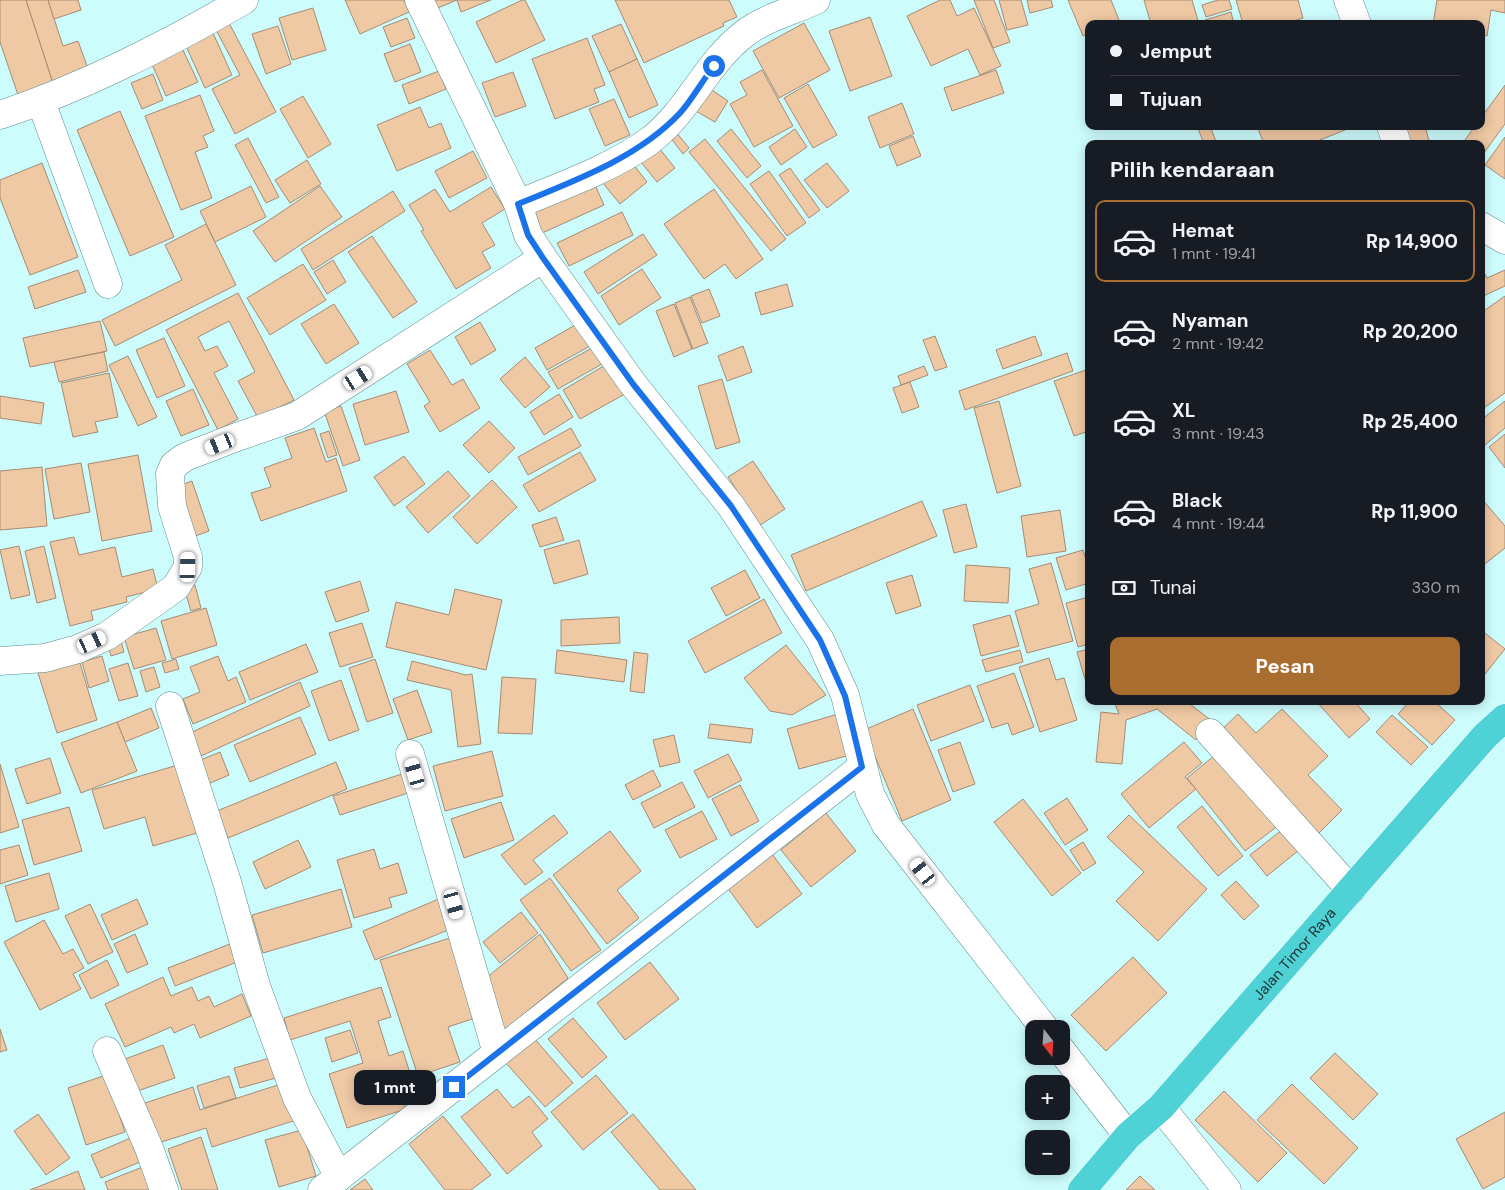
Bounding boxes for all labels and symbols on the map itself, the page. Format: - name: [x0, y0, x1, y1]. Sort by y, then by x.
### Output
- route start: [703, 55, 725, 77]
- car: [341, 364, 374, 392]
- car: [203, 431, 236, 457]
- car: [179, 552, 196, 582]
- car: [75, 629, 108, 655]
- car: [403, 757, 426, 789]
- car: [907, 856, 938, 888]
- car: [442, 888, 465, 920]
- street label: Jalan Timor Raya: [1249, 904, 1340, 1004]
- north arrow: [1025, 1020, 1070, 1065]
- callout: 1 mnt: [354, 1070, 436, 1104]
- route end: [443, 1076, 465, 1098]

